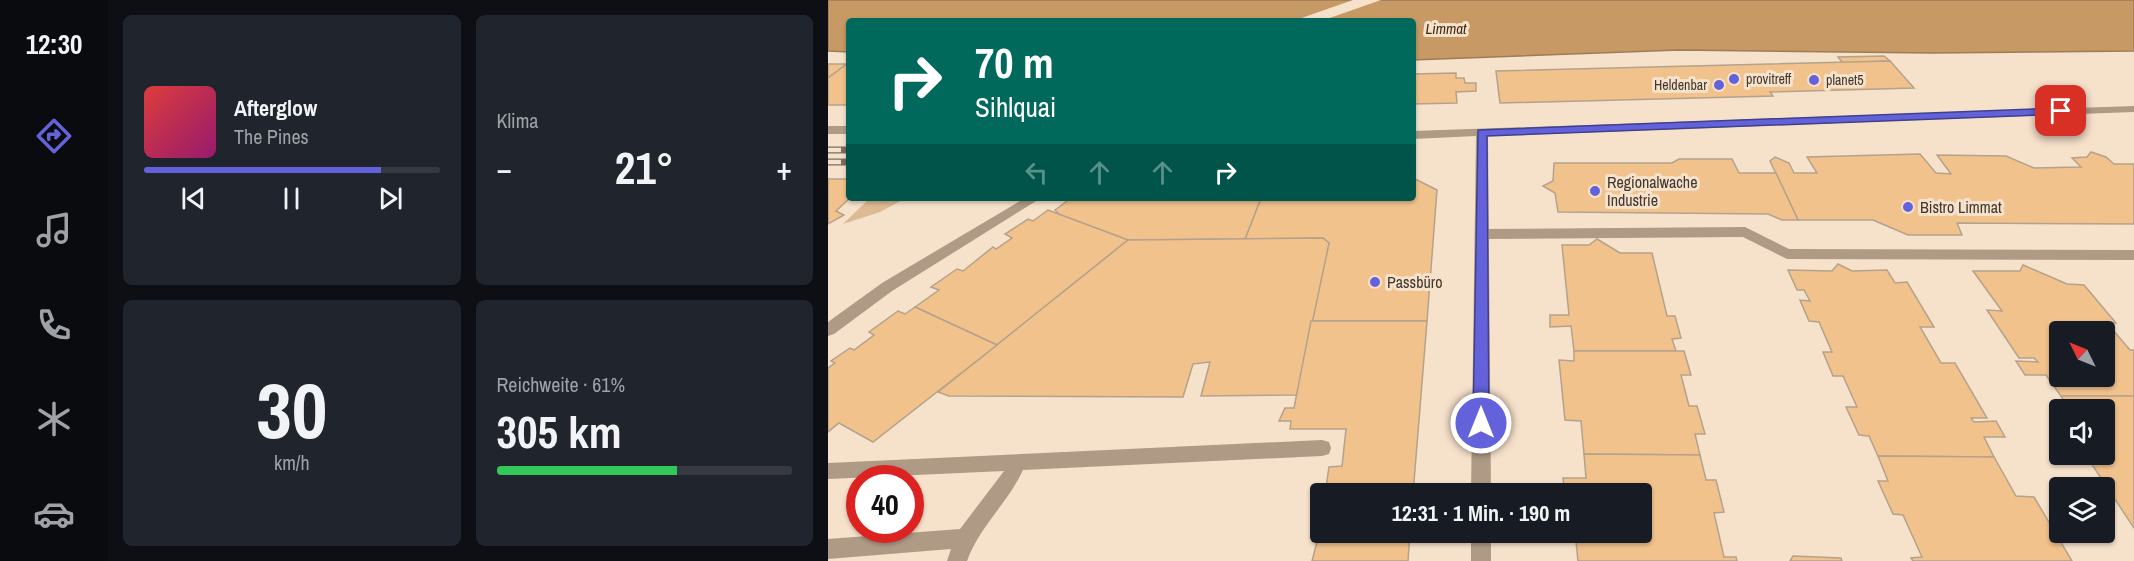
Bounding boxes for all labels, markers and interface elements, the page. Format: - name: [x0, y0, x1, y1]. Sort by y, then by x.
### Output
- water label: Limmat: [1425, 18, 1467, 39]
- text: 12:30: [26, 26, 82, 62]
- text: 70 m: [975, 35, 1054, 91]
- icon: right: [876, 42, 954, 120]
- place label: provitreff: [1746, 70, 1792, 88]
- place label: planet5: [1826, 71, 1864, 89]
- marker: provitreff: [1727, 72, 1741, 86]
- marker: planet5: [1807, 73, 1821, 87]
- place label: Heldenbar: [1654, 76, 1707, 94]
- marker: Heldenbar: [1712, 78, 1726, 92]
- pin: [2035, 85, 2086, 136]
- text: Sihlquai: [975, 89, 1056, 125]
- text: Afterglow: [234, 93, 317, 123]
- icon: arrive: [2044, 94, 2077, 127]
- text: Klima: [497, 107, 538, 134]
- icon: directions: [33, 115, 75, 157]
- text: The Pines: [234, 123, 309, 150]
- text: 21°: [615, 137, 674, 198]
- text: −: [497, 146, 512, 190]
- text: +: [776, 146, 792, 190]
- icon: left: [1020, 156, 1053, 189]
- icon: ahead: [1083, 156, 1116, 189]
- icon: ahead: [1146, 156, 1179, 189]
- icon: right: [1209, 156, 1242, 189]
- place label: Regionalwache Industrie: [1607, 171, 1697, 211]
- icon: previous: [177, 182, 210, 215]
- icon: pause: [275, 182, 308, 215]
- icon: next: [374, 182, 407, 215]
- marker: Regionalwache Industrie: [1588, 184, 1602, 198]
- place label: Bistro Limmat: [1920, 196, 2002, 218]
- marker: Bistro Limmat: [1901, 200, 1915, 214]
- icon: music: [33, 209, 75, 251]
- place label: Passbüro: [1387, 271, 1442, 293]
- marker: Passbüro: [1368, 275, 1382, 289]
- icon: phone: [33, 304, 75, 346]
- north arrow: [2049, 321, 2115, 387]
- map controls: [2049, 321, 2115, 543]
- text: 30: [256, 357, 327, 462]
- text: Reichweite · 61%: [497, 371, 625, 398]
- position arrow: [1449, 391, 1513, 455]
- icon: climate: [33, 398, 75, 440]
- button: sound: [2049, 399, 2115, 465]
- text: 305 km: [497, 401, 622, 462]
- text: km/h: [274, 449, 310, 476]
- speed limit sign: 40: [846, 465, 924, 543]
- button: layers: [2049, 477, 2115, 543]
- icon: car: [33, 493, 75, 535]
- text: 12:31 · 1 Min. · 190 m: [1392, 498, 1570, 528]

